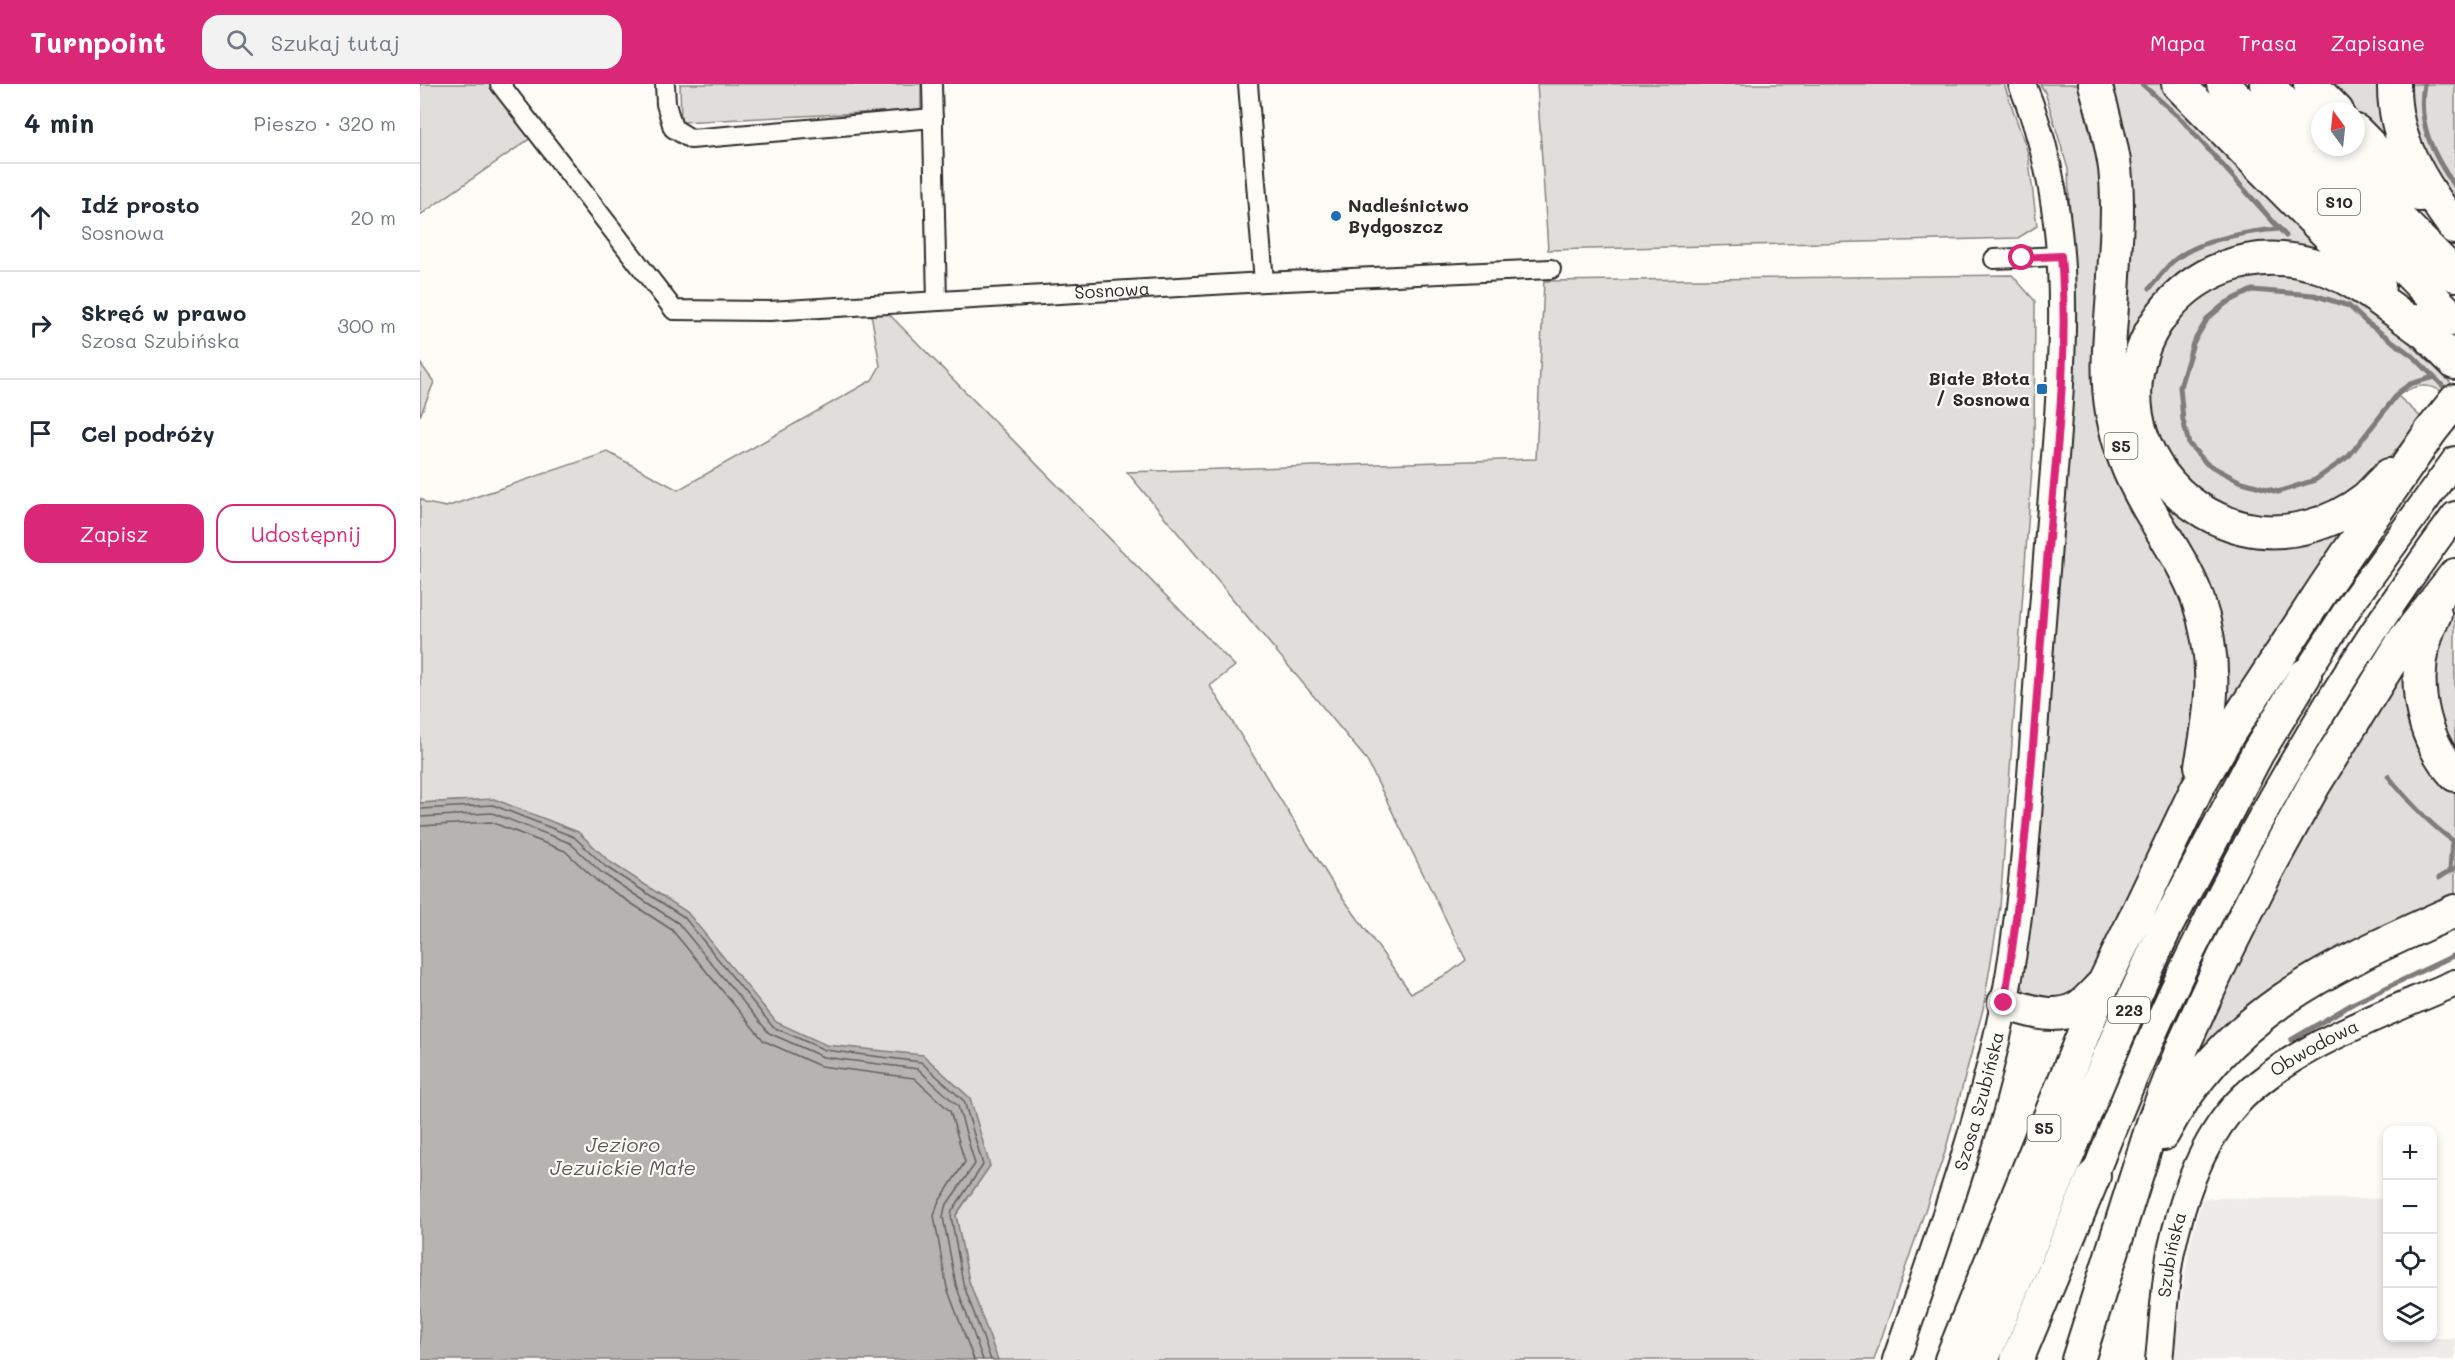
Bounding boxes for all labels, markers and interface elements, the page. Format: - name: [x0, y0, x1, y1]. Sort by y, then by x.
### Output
- search box: [202, 15, 622, 69]
- text: Turnpoint: [30, 24, 166, 60]
- icon: search: [223, 26, 256, 59]
- text: Szukaj tutaj: [271, 28, 400, 57]
- text: Mapa: [2150, 29, 2206, 56]
- text: Trasa: [2239, 29, 2297, 56]
- text: Zapisane: [2330, 29, 2425, 56]
- north arrow: [2311, 102, 2365, 156]
- text: 4 min: [24, 106, 94, 140]
- text: Pieszo · 320 m: [254, 110, 396, 136]
- road number: S10: [2318, 189, 2360, 215]
- text: Idź prosto: [81, 190, 199, 219]
- place label: Nadleśnictwo Bydgoszcz: [1348, 193, 1469, 238]
- icon: ahead: [24, 201, 57, 234]
- text: 20 m: [350, 204, 396, 230]
- marker: Nadleśnictwo Bydgoszcz: [1329, 209, 1343, 223]
- text: Sosnowa: [81, 219, 165, 245]
- route start: [2008, 244, 2034, 270]
- street label: Sosnowa: [1074, 276, 1150, 304]
- text: Skręć w prawo: [81, 298, 246, 327]
- icon: right: [24, 309, 57, 342]
- text: 300 m: [337, 312, 396, 338]
- text: Szosa Szubińska: [81, 327, 240, 353]
- place label: Białe Błota / Sosnowa: [1928, 366, 2030, 411]
- marker: Białe Błota / Sosnowa: [2035, 382, 2049, 396]
- icon: arrive: [24, 417, 57, 450]
- text: Cel podróży: [81, 419, 215, 448]
- road number: S5: [2104, 433, 2138, 459]
- button: Zapisz: [24, 504, 204, 563]
- button: Udostępnij: [216, 504, 396, 563]
- route end: [1990, 989, 2016, 1015]
- road number: 223: [2108, 997, 2150, 1023]
- street label: Obwodowa: [2265, 1013, 2362, 1082]
- street label: Szosa Szubińska: [1948, 1029, 2009, 1173]
- road number: S5: [2028, 1115, 2060, 1141]
- map controls: [2383, 1126, 2437, 1342]
- button: +: [2383, 1126, 2437, 1180]
- water label: Jezioro Jezuickie Małe: [550, 1131, 696, 1180]
- button: −: [2383, 1180, 2437, 1234]
- street label: Szubińska: [2152, 1209, 2191, 1299]
- button: locate: [2383, 1234, 2437, 1288]
- button: layers: [2383, 1288, 2437, 1342]

